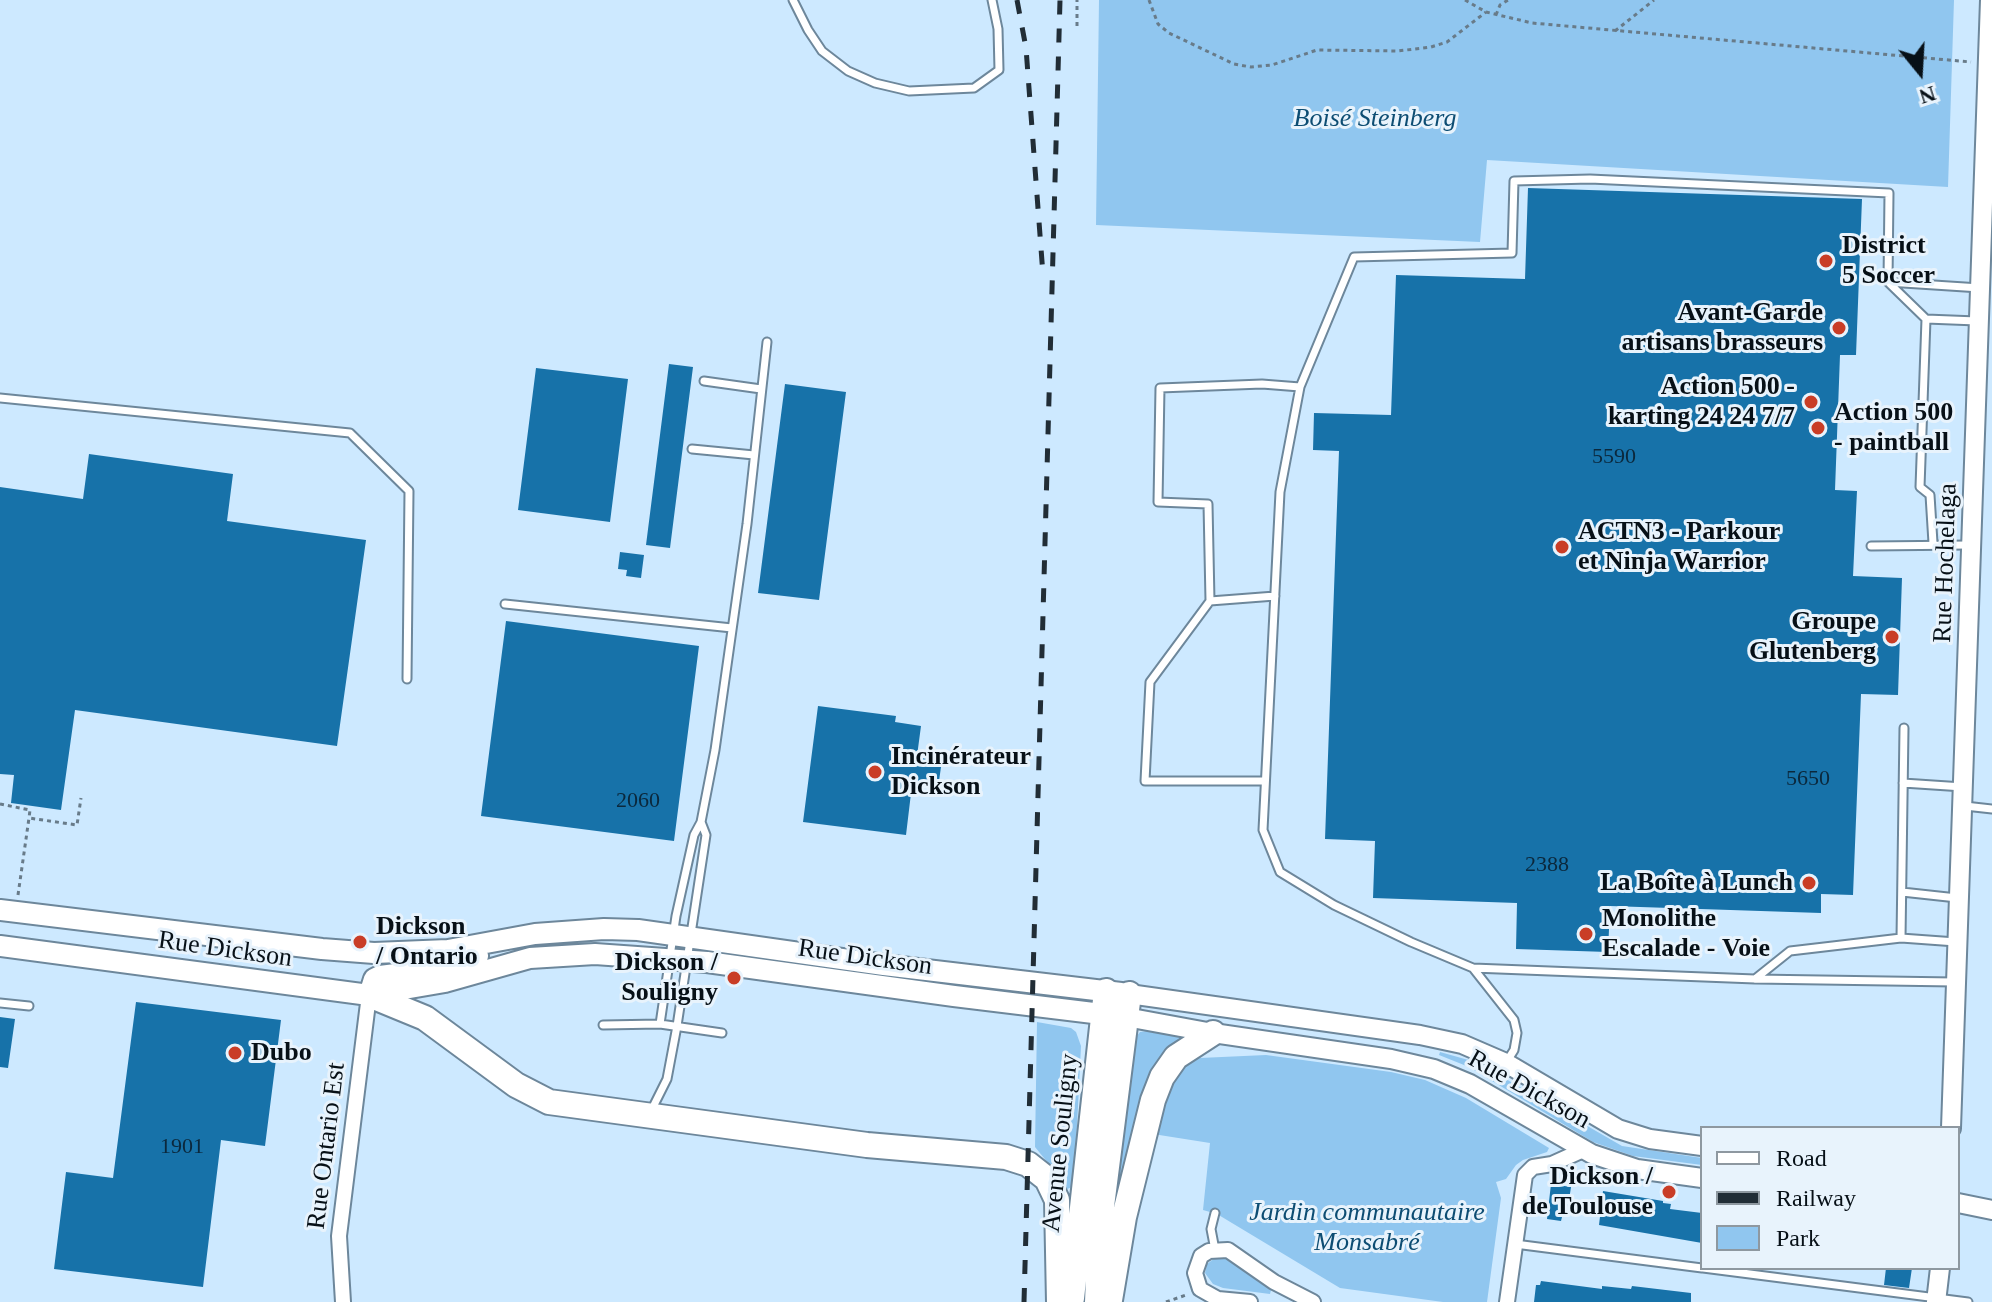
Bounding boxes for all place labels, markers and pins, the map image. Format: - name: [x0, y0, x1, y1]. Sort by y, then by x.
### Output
- place label: District 5 Soccer: [1842, 230, 1935, 292]
- marker: District 5 Soccer: [1817, 252, 1835, 270]
- place label: Avant-Garde artisans brasseurs: [1621, 297, 1823, 358]
- marker: Avant-Garde artisans brasseurs: [1830, 319, 1848, 337]
- place label: Action 500 - karting 24 24 7/7: [1608, 371, 1795, 432]
- marker: Action 500 - karting 24 24 7/7: [1802, 393, 1820, 411]
- place label: Action 500 - paintball: [1834, 397, 1953, 458]
- marker: Action 500 - paintball: [1809, 419, 1827, 437]
- place label: ACTN3 - Parkour et Ninja Warrior: [1578, 516, 1780, 578]
- marker: ACTN3 - Parkour et Ninja Warrior: [1553, 538, 1571, 556]
- place label: Groupe Glutenberg: [1749, 606, 1876, 668]
- marker: Groupe Glutenberg: [1883, 628, 1901, 646]
- place label: Incinérateur Dickson: [891, 741, 1031, 802]
- marker: Incinérateur Dickson: [866, 763, 884, 781]
- place label: La Boîte à Lunch: [1600, 867, 1793, 899]
- marker: La Boîte à Lunch: [1800, 874, 1818, 892]
- place label: Monolithe Escalade - Voie: [1602, 903, 1770, 964]
- place label: Dickson / Ontario: [376, 911, 478, 972]
- marker: Monolithe Escalade - Voie: [1577, 925, 1595, 943]
- marker: Dickson / Ontario: [351, 933, 369, 951]
- place label: Dickson / Souligny: [615, 947, 718, 1008]
- marker: Dickson / Souligny: [725, 969, 743, 987]
- place label: Dubo: [251, 1037, 312, 1069]
- marker: Dubo: [226, 1044, 244, 1062]
- place label: Dickson / de Toulouse: [1522, 1161, 1653, 1222]
- marker: Dickson / de Toulouse: [1660, 1183, 1678, 1201]

